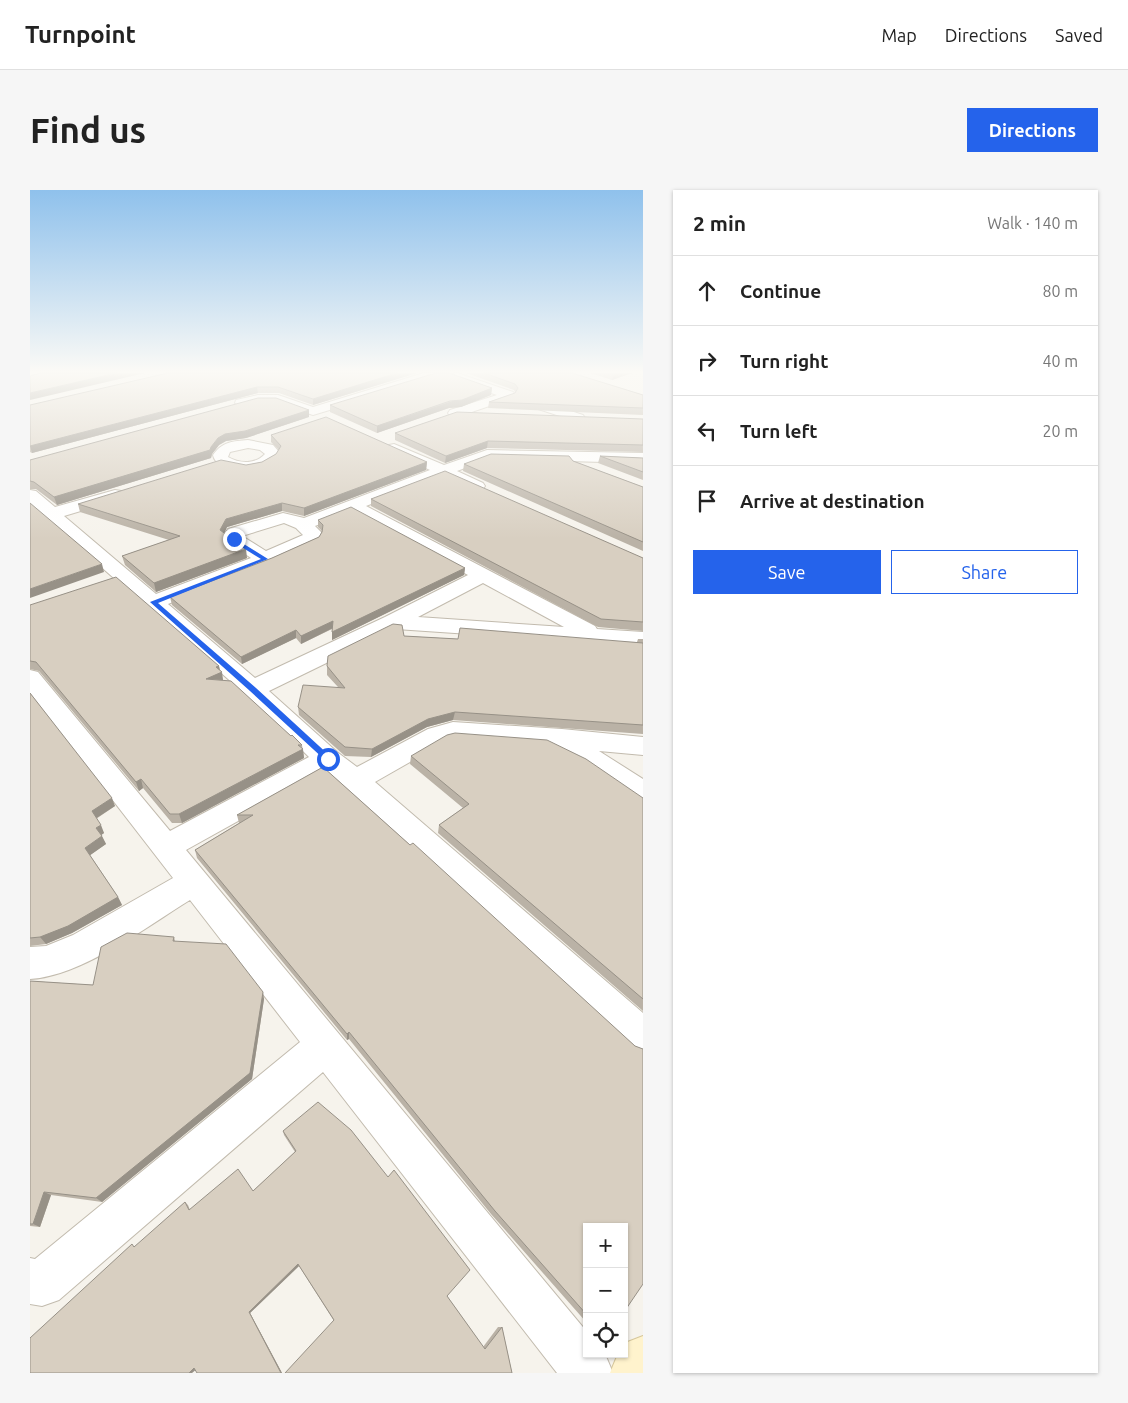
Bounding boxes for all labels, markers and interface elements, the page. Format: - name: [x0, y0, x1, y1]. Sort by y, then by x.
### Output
- text: Turnpoint: [25, 21, 136, 48]
- text: Map: [881, 25, 917, 45]
- text: Directions: [945, 25, 1027, 45]
- text: Saved: [1055, 25, 1103, 45]
- button: Directions: [967, 108, 1098, 152]
- text: Find us: [30, 110, 146, 150]
- text: 2 min: [693, 211, 746, 235]
- text: Walk · 140 m: [987, 214, 1078, 232]
- icon: ahead: [693, 277, 721, 305]
- text: Continue: [740, 280, 821, 302]
- text: 80 m: [1042, 282, 1078, 300]
- icon: right: [693, 347, 721, 375]
- text: Turn right: [740, 350, 828, 372]
- text: 40 m: [1042, 352, 1078, 370]
- icon: left: [693, 417, 721, 445]
- text: Turn left: [740, 420, 818, 442]
- text: 20 m: [1042, 422, 1078, 440]
- icon: arrive: [693, 487, 721, 515]
- text: Arrive at destination: [740, 490, 925, 512]
- route end: [223, 528, 246, 551]
- button: Save: [693, 550, 881, 594]
- button: Share: [891, 550, 1078, 594]
- route start: [317, 748, 340, 771]
- map controls: [583, 1223, 628, 1358]
- button: +: [583, 1223, 628, 1268]
- button: −: [583, 1268, 628, 1313]
- button: locate: [583, 1313, 628, 1358]

